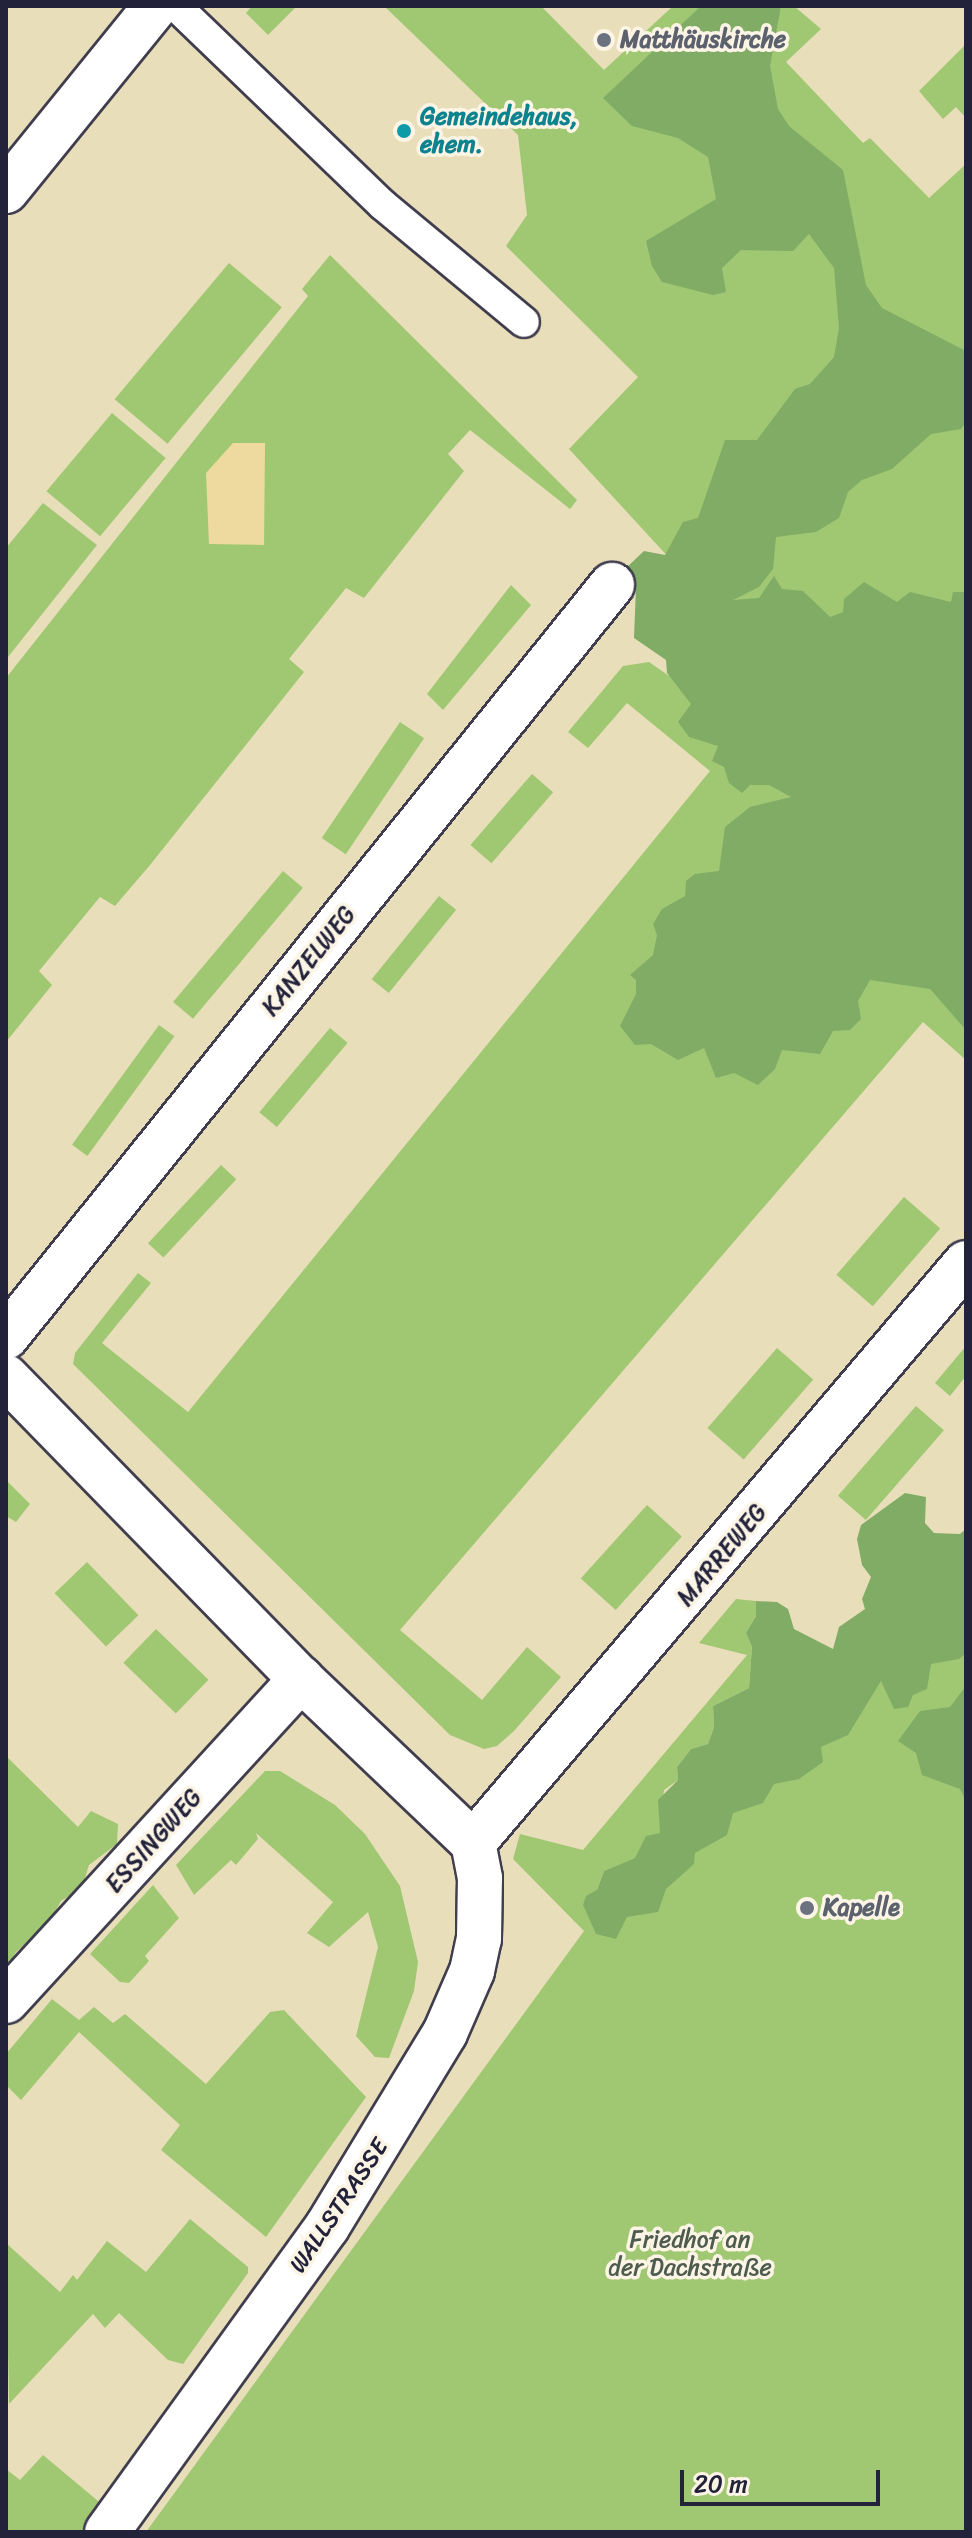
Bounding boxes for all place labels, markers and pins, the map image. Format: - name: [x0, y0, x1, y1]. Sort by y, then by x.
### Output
- place label: Matthäuskirche: [620, 26, 786, 54]
- marker: Matthäuskirche: [595, 31, 613, 49]
- place label: Gemeindehaus, ehem.: [420, 103, 578, 159]
- marker: Gemeindehaus, ehem.: [395, 122, 413, 140]
- place label: Kapelle: [823, 1894, 900, 1922]
- marker: Kapelle: [798, 1899, 816, 1917]

